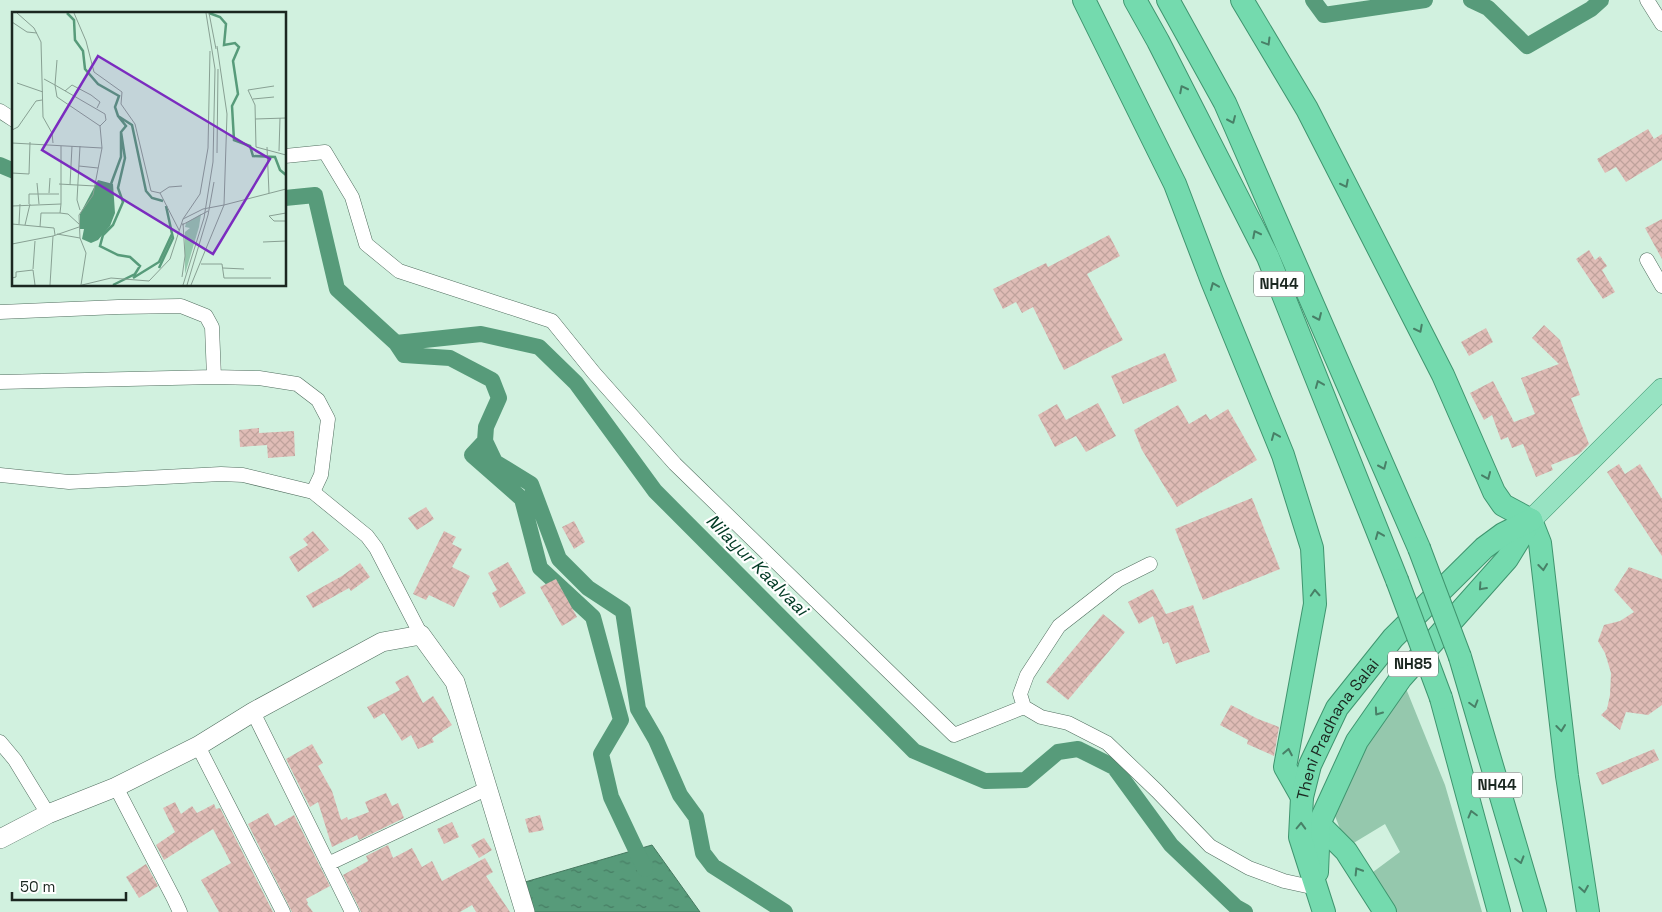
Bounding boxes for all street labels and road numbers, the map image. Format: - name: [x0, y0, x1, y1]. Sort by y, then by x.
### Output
- road number: NH44: [1254, 272, 1304, 296]
- road number: NH85: [1388, 652, 1438, 676]
- street label: Theni Pradhana Salai: [1292, 654, 1384, 802]
- road number: NH44: [1472, 772, 1522, 798]

